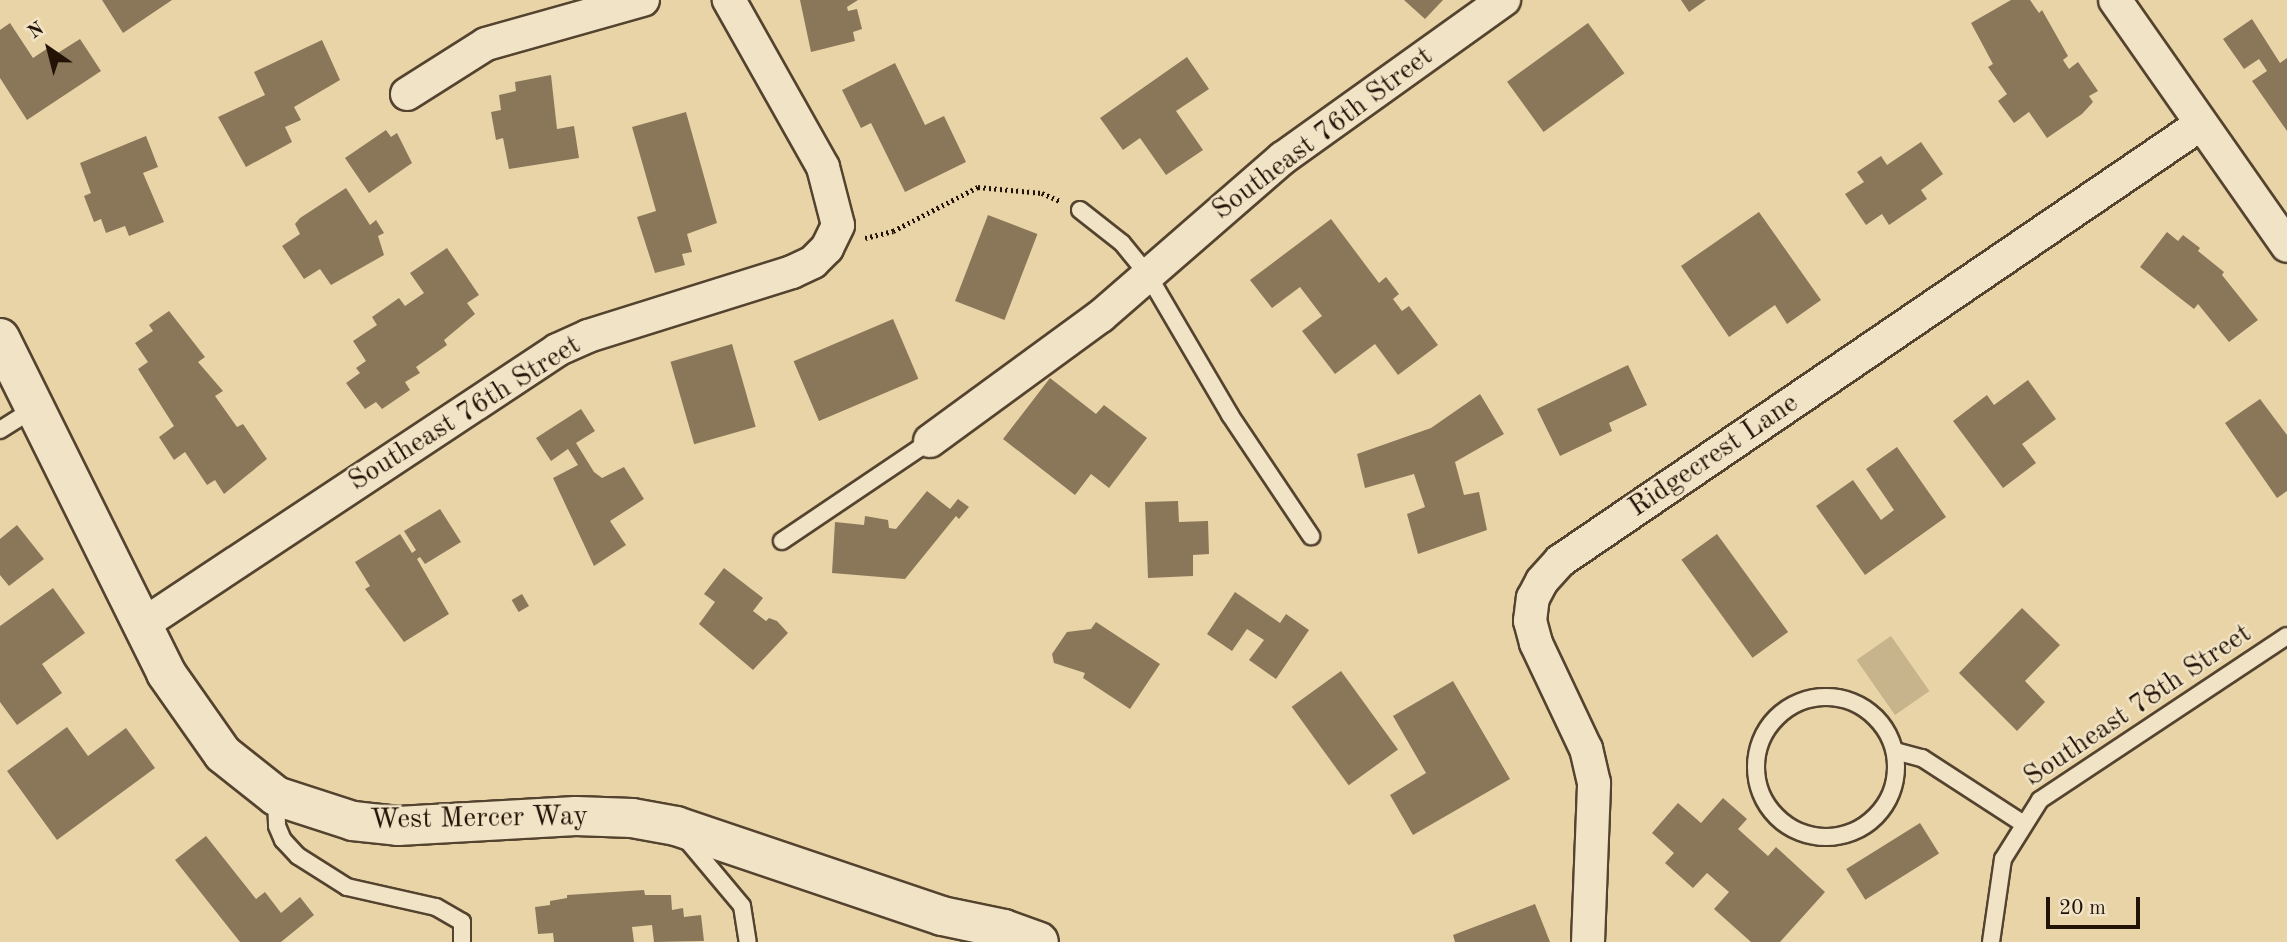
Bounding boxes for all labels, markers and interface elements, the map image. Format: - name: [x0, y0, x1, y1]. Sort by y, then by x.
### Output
- north arrow: [14, 14, 84, 84]
- text: N: [25, 19, 48, 43]
- street label: Southeast 76th Street: [1206, 40, 1440, 228]
- street label: Southeast 76th Street: [343, 329, 587, 499]
- street label: Ridgecrest Lane: [1623, 387, 1805, 525]
- street label: Southeast 78th Street: [2018, 617, 2258, 795]
- street label: West Mercer Way: [370, 800, 588, 838]
- scale bar: [2049, 883, 2144, 927]
- text: 20 m: [2059, 898, 2106, 919]

